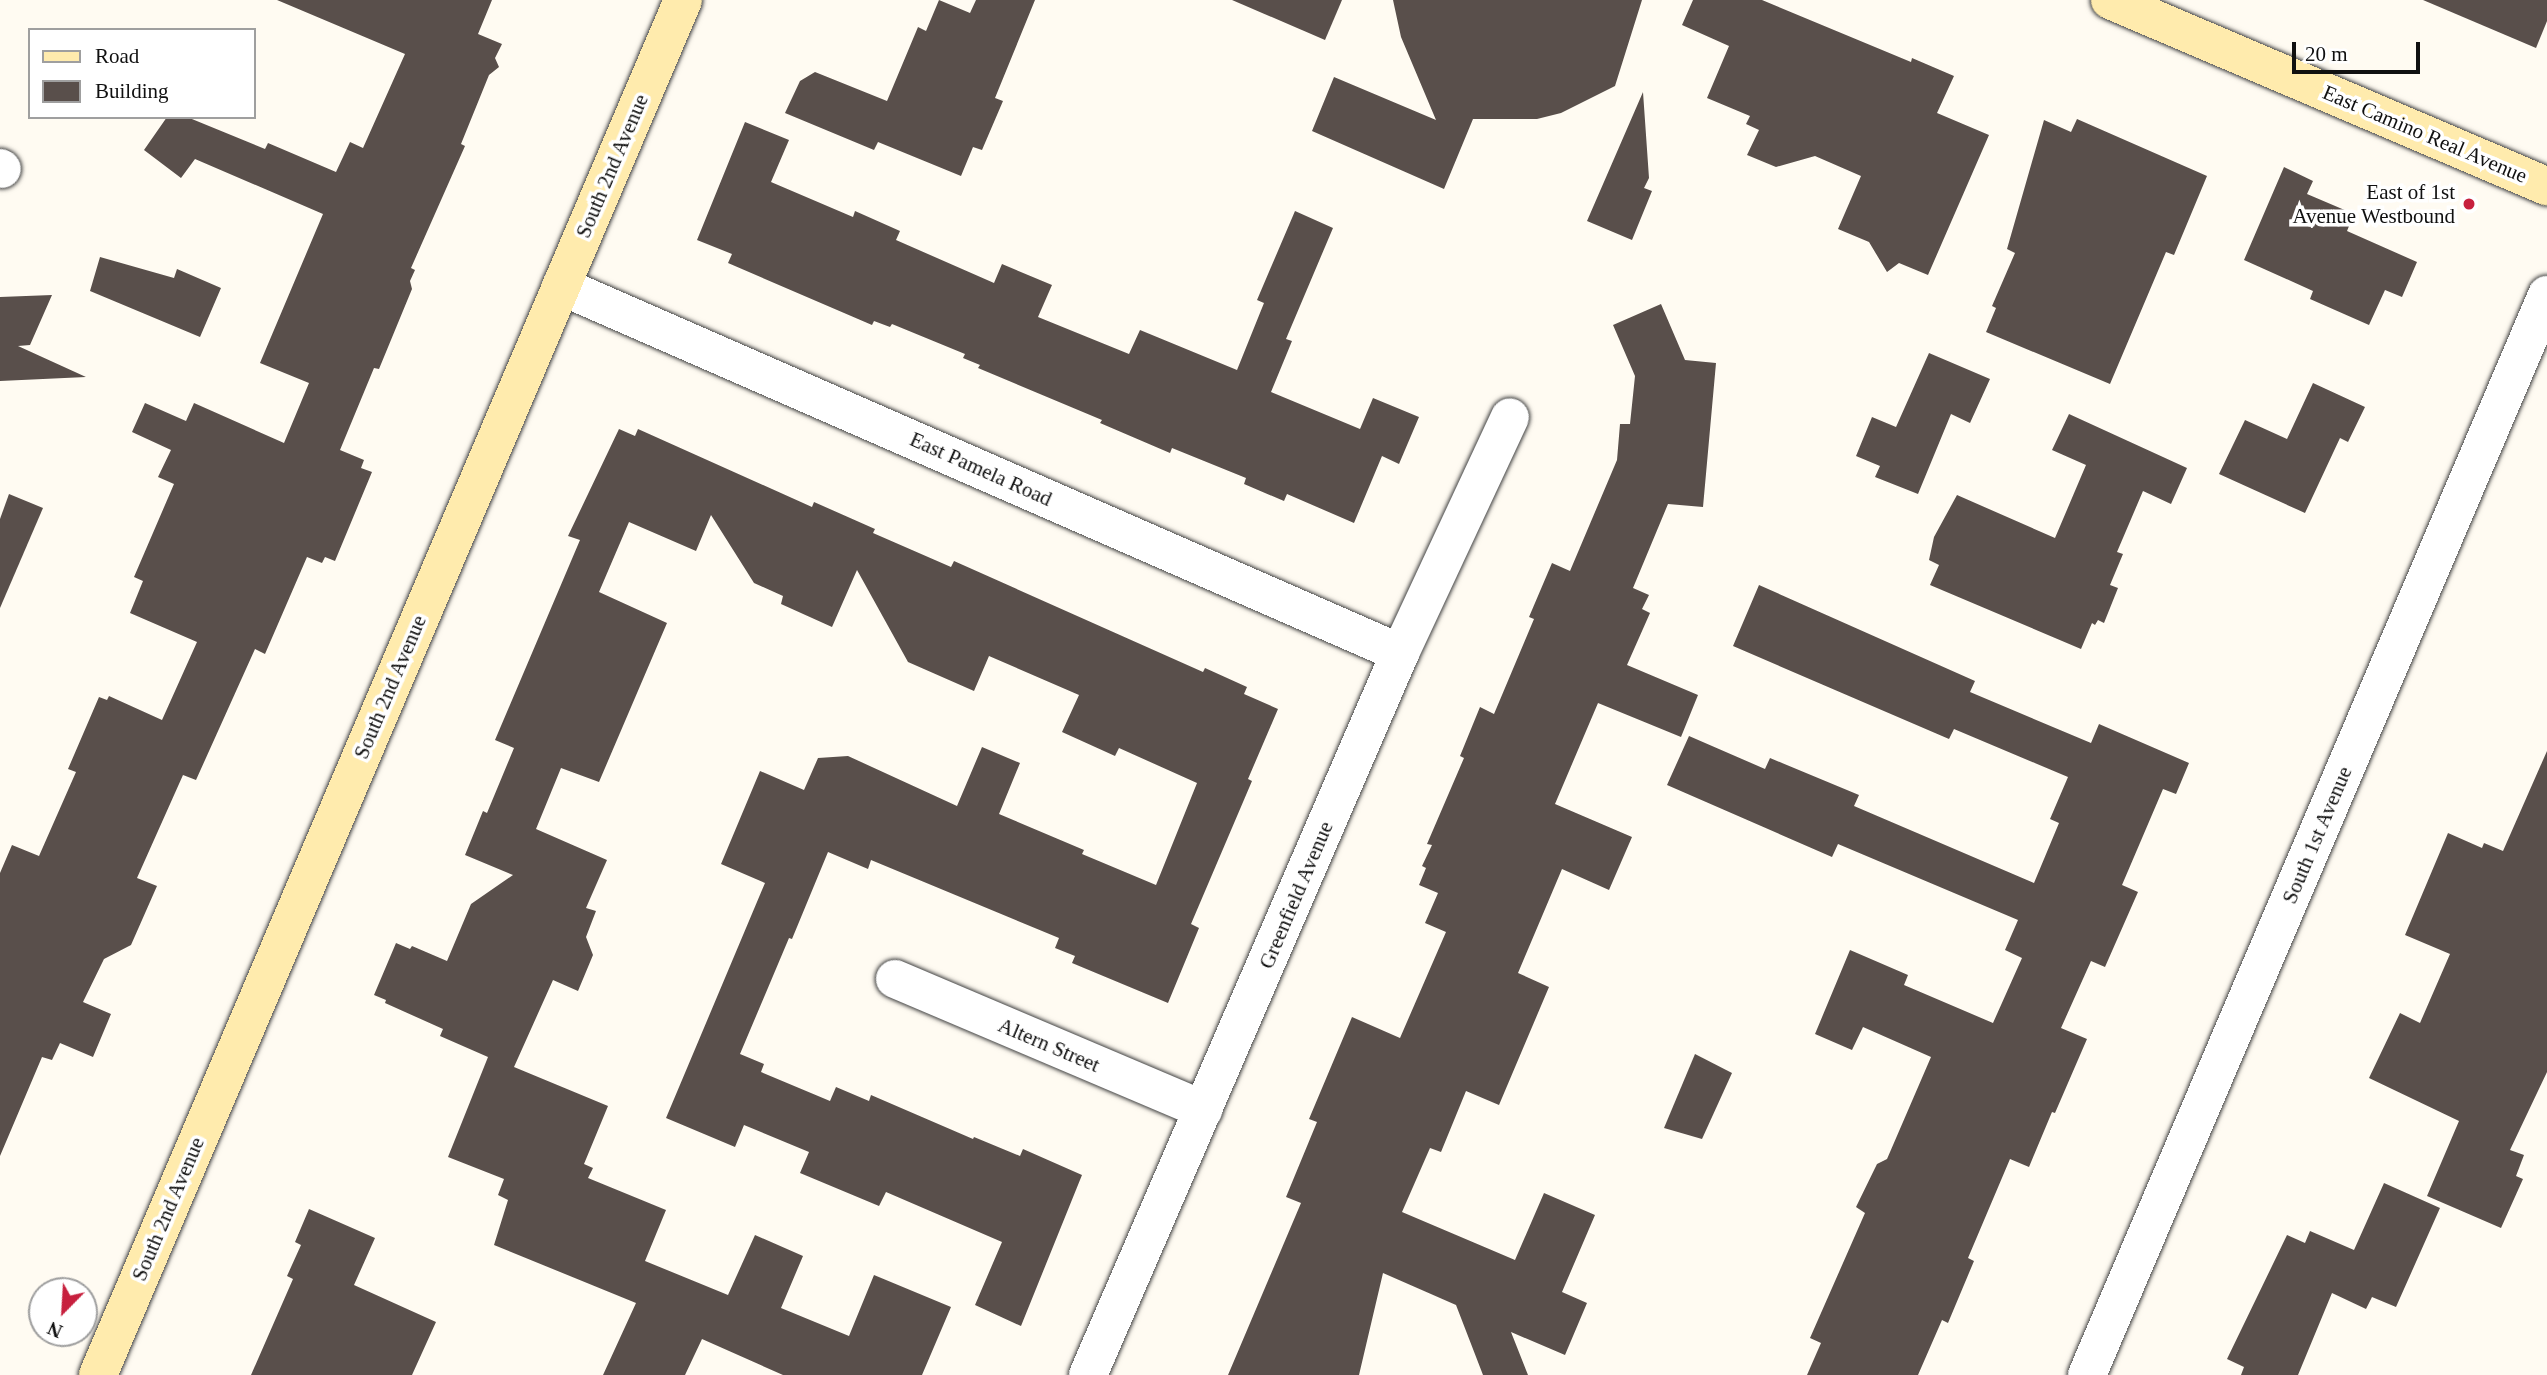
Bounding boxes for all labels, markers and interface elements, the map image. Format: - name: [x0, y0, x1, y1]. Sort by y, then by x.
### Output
- legend: [28, 28, 256, 119]
- scale bar: [2295, 28, 2423, 72]
- text: 20 m: [2305, 42, 2348, 66]
- text: Road: [95, 44, 139, 68]
- text: Building: [95, 79, 169, 103]
- street label: East Camino Real Avenue: [2319, 79, 2531, 189]
- street label: South 2nd Avenue: [570, 90, 654, 242]
- place label: East of 1st Avenue Westbound: [2292, 179, 2455, 229]
- marker: East of 1st Avenue Westbound: [2461, 196, 2477, 212]
- street label: East Pamela Road: [906, 426, 1056, 512]
- street label: South 2nd Avenue: [348, 611, 432, 763]
- street label: South 1st Avenue: [2277, 762, 2357, 908]
- street label: Greenfield Avenue: [1253, 817, 1339, 973]
- street label: Altern Street: [994, 1012, 1104, 1078]
- street label: South 2nd Avenue: [126, 1133, 210, 1285]
- north arrow: [28, 1277, 98, 1347]
- text: N: [45, 1317, 66, 1342]

